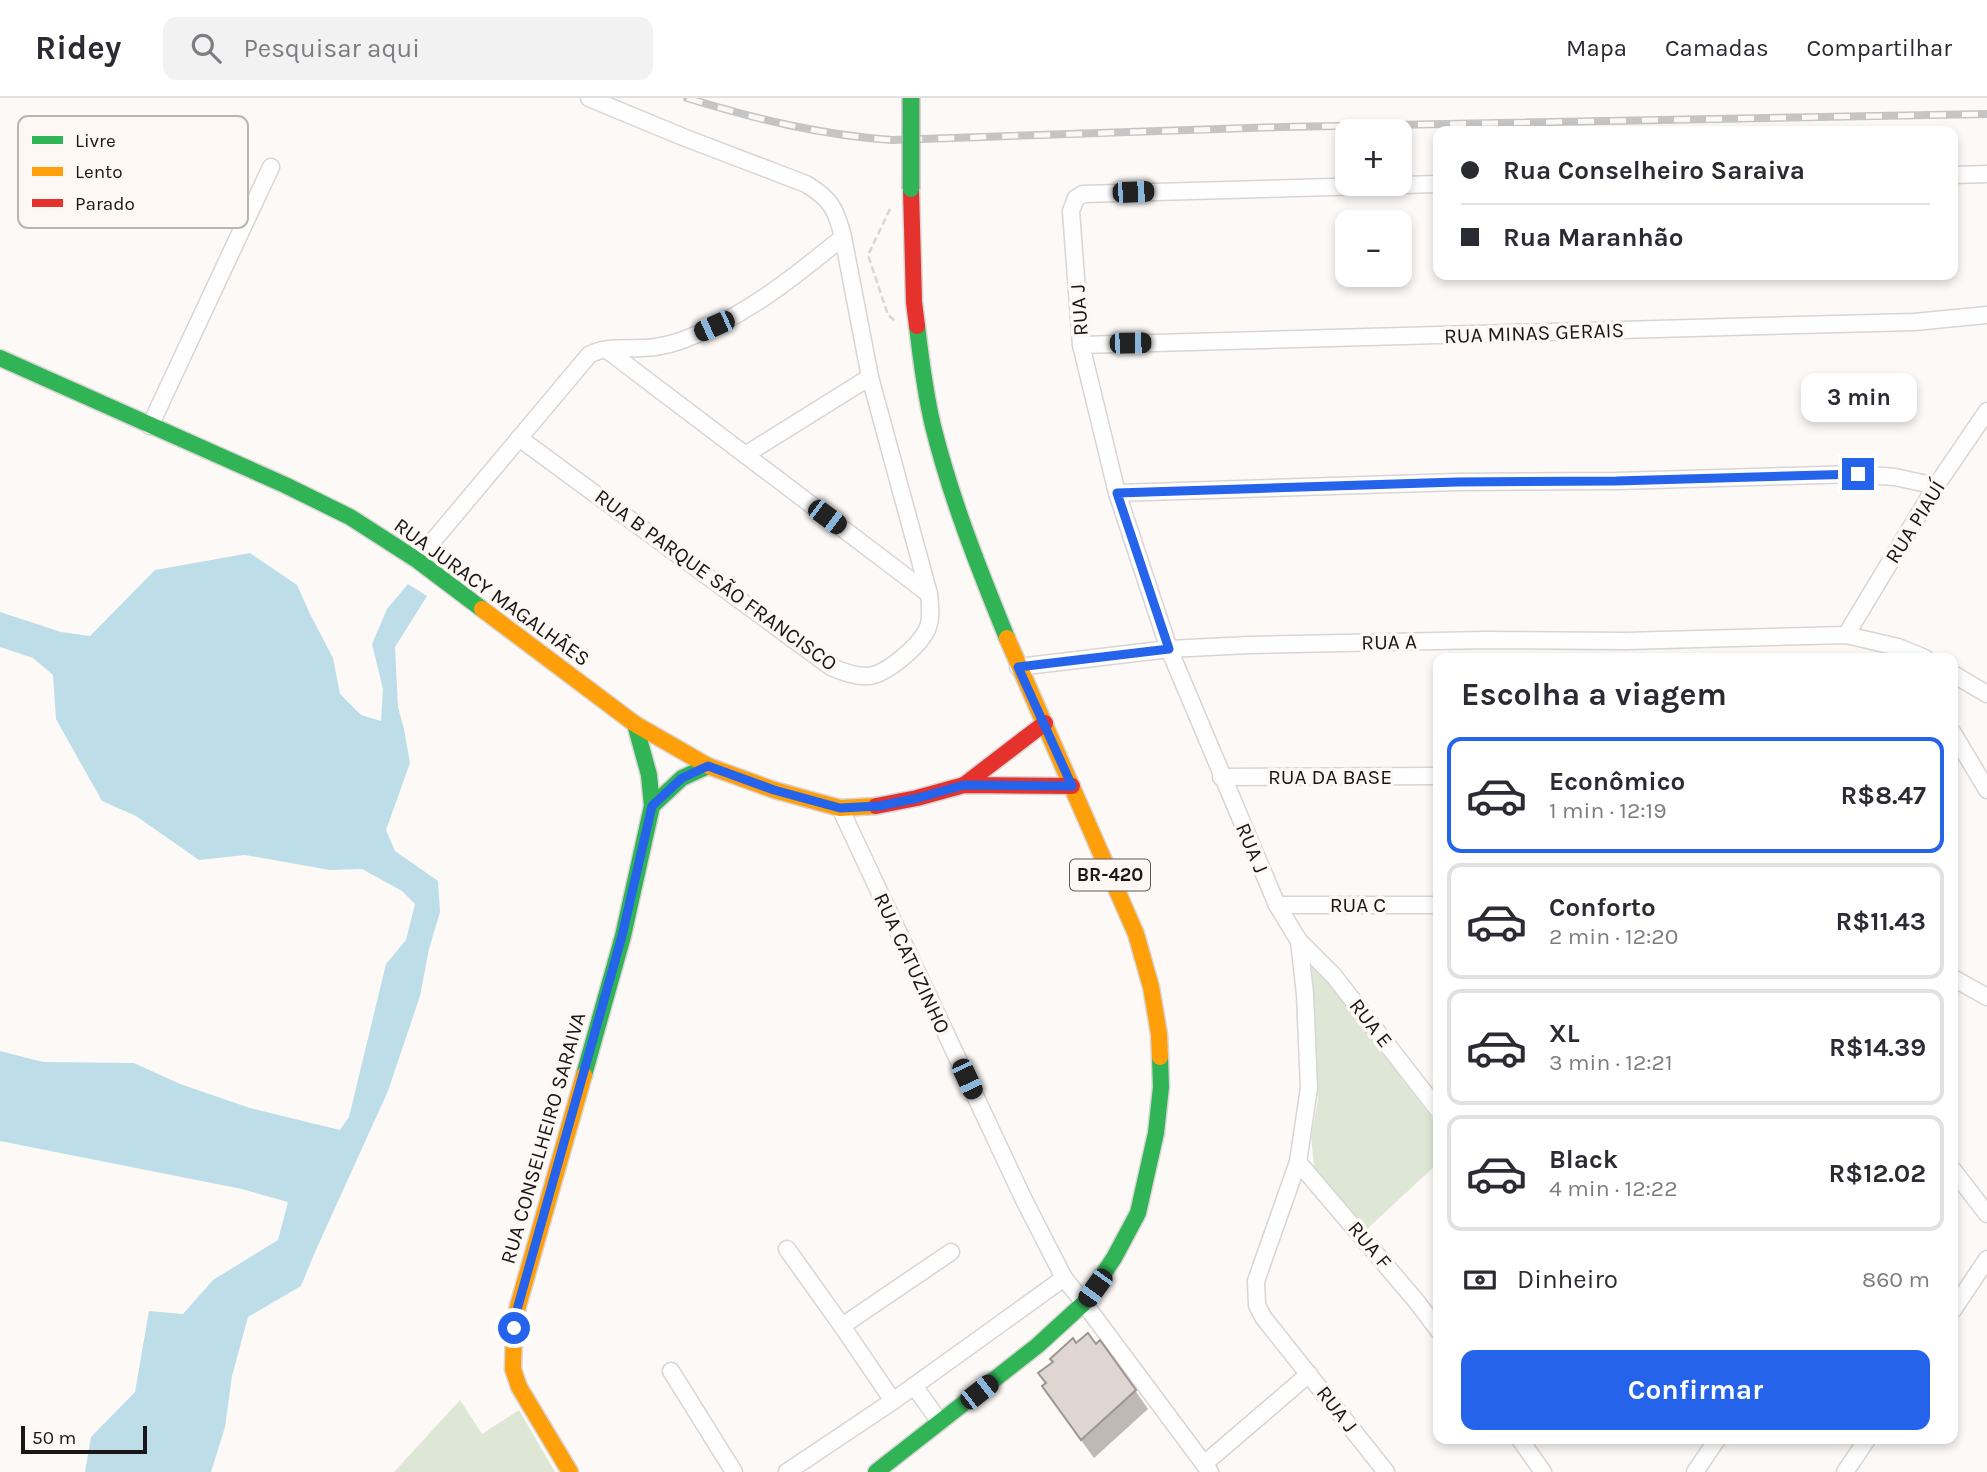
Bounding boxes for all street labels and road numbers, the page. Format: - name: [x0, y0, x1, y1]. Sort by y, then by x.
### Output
- street label: RUA J: [1065, 283, 1093, 337]
- street label: RUA MINAS GERAIS: [1444, 318, 1624, 348]
- street label: RUA PIAUÍ: [1880, 475, 1950, 568]
- street label: RUA B PARQUE SÃO FRANCISCO: [590, 484, 842, 676]
- street label: RUA JURACY MAGALHÃES: [389, 513, 595, 671]
- street label: RUA A: [1361, 630, 1417, 654]
- street label: RUA DA BASE: [1268, 765, 1392, 789]
- street label: RUA J: [1231, 819, 1273, 877]
- road number: BR-420: [1070, 860, 1150, 890]
- street label: RUA CATUZINHO: [869, 889, 955, 1037]
- street label: RUA C: [1330, 893, 1386, 917]
- street label: RUA E: [1344, 994, 1398, 1052]
- street label: RUA CONSELHEIRO SARAIVA: [496, 1009, 590, 1267]
- street label: RUA F: [1343, 1216, 1397, 1274]
- street label: RUA J: [1312, 1381, 1362, 1437]

